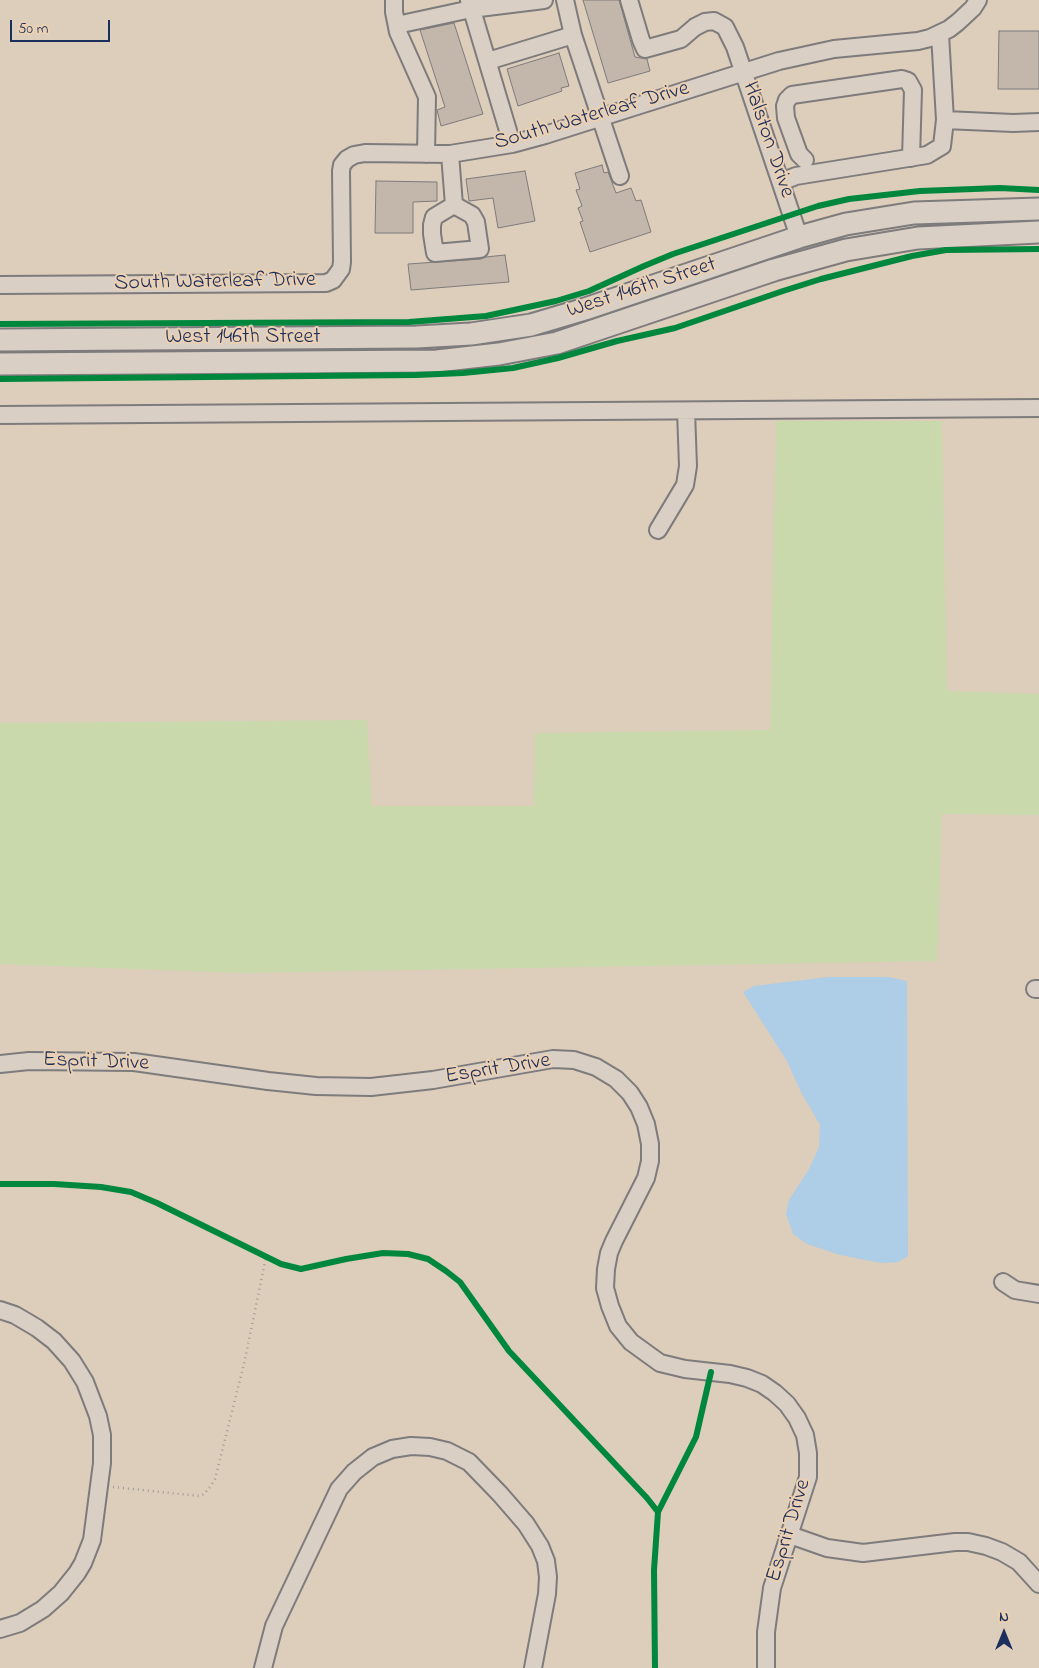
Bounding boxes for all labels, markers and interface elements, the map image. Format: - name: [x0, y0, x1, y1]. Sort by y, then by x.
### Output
- scale bar: [12, 10, 112, 42]
- text: 50 m: [18, 18, 48, 40]
- street label: South Waterleaf Drive: [492, 77, 692, 157]
- street label: Halston Drive: [735, 79, 799, 201]
- street label: West 146th Street: [564, 252, 720, 326]
- street label: South Waterleaf Drive: [114, 268, 316, 298]
- street label: West 146th Street: [165, 325, 321, 351]
- street label: Esprit Drive: [43, 1048, 149, 1078]
- street label: Esprit Drive: [444, 1049, 552, 1091]
- street label: Esprit Drive: [762, 1476, 818, 1586]
- text: N: [999, 1607, 1009, 1628]
- north arrow: [979, 1608, 1029, 1658]

